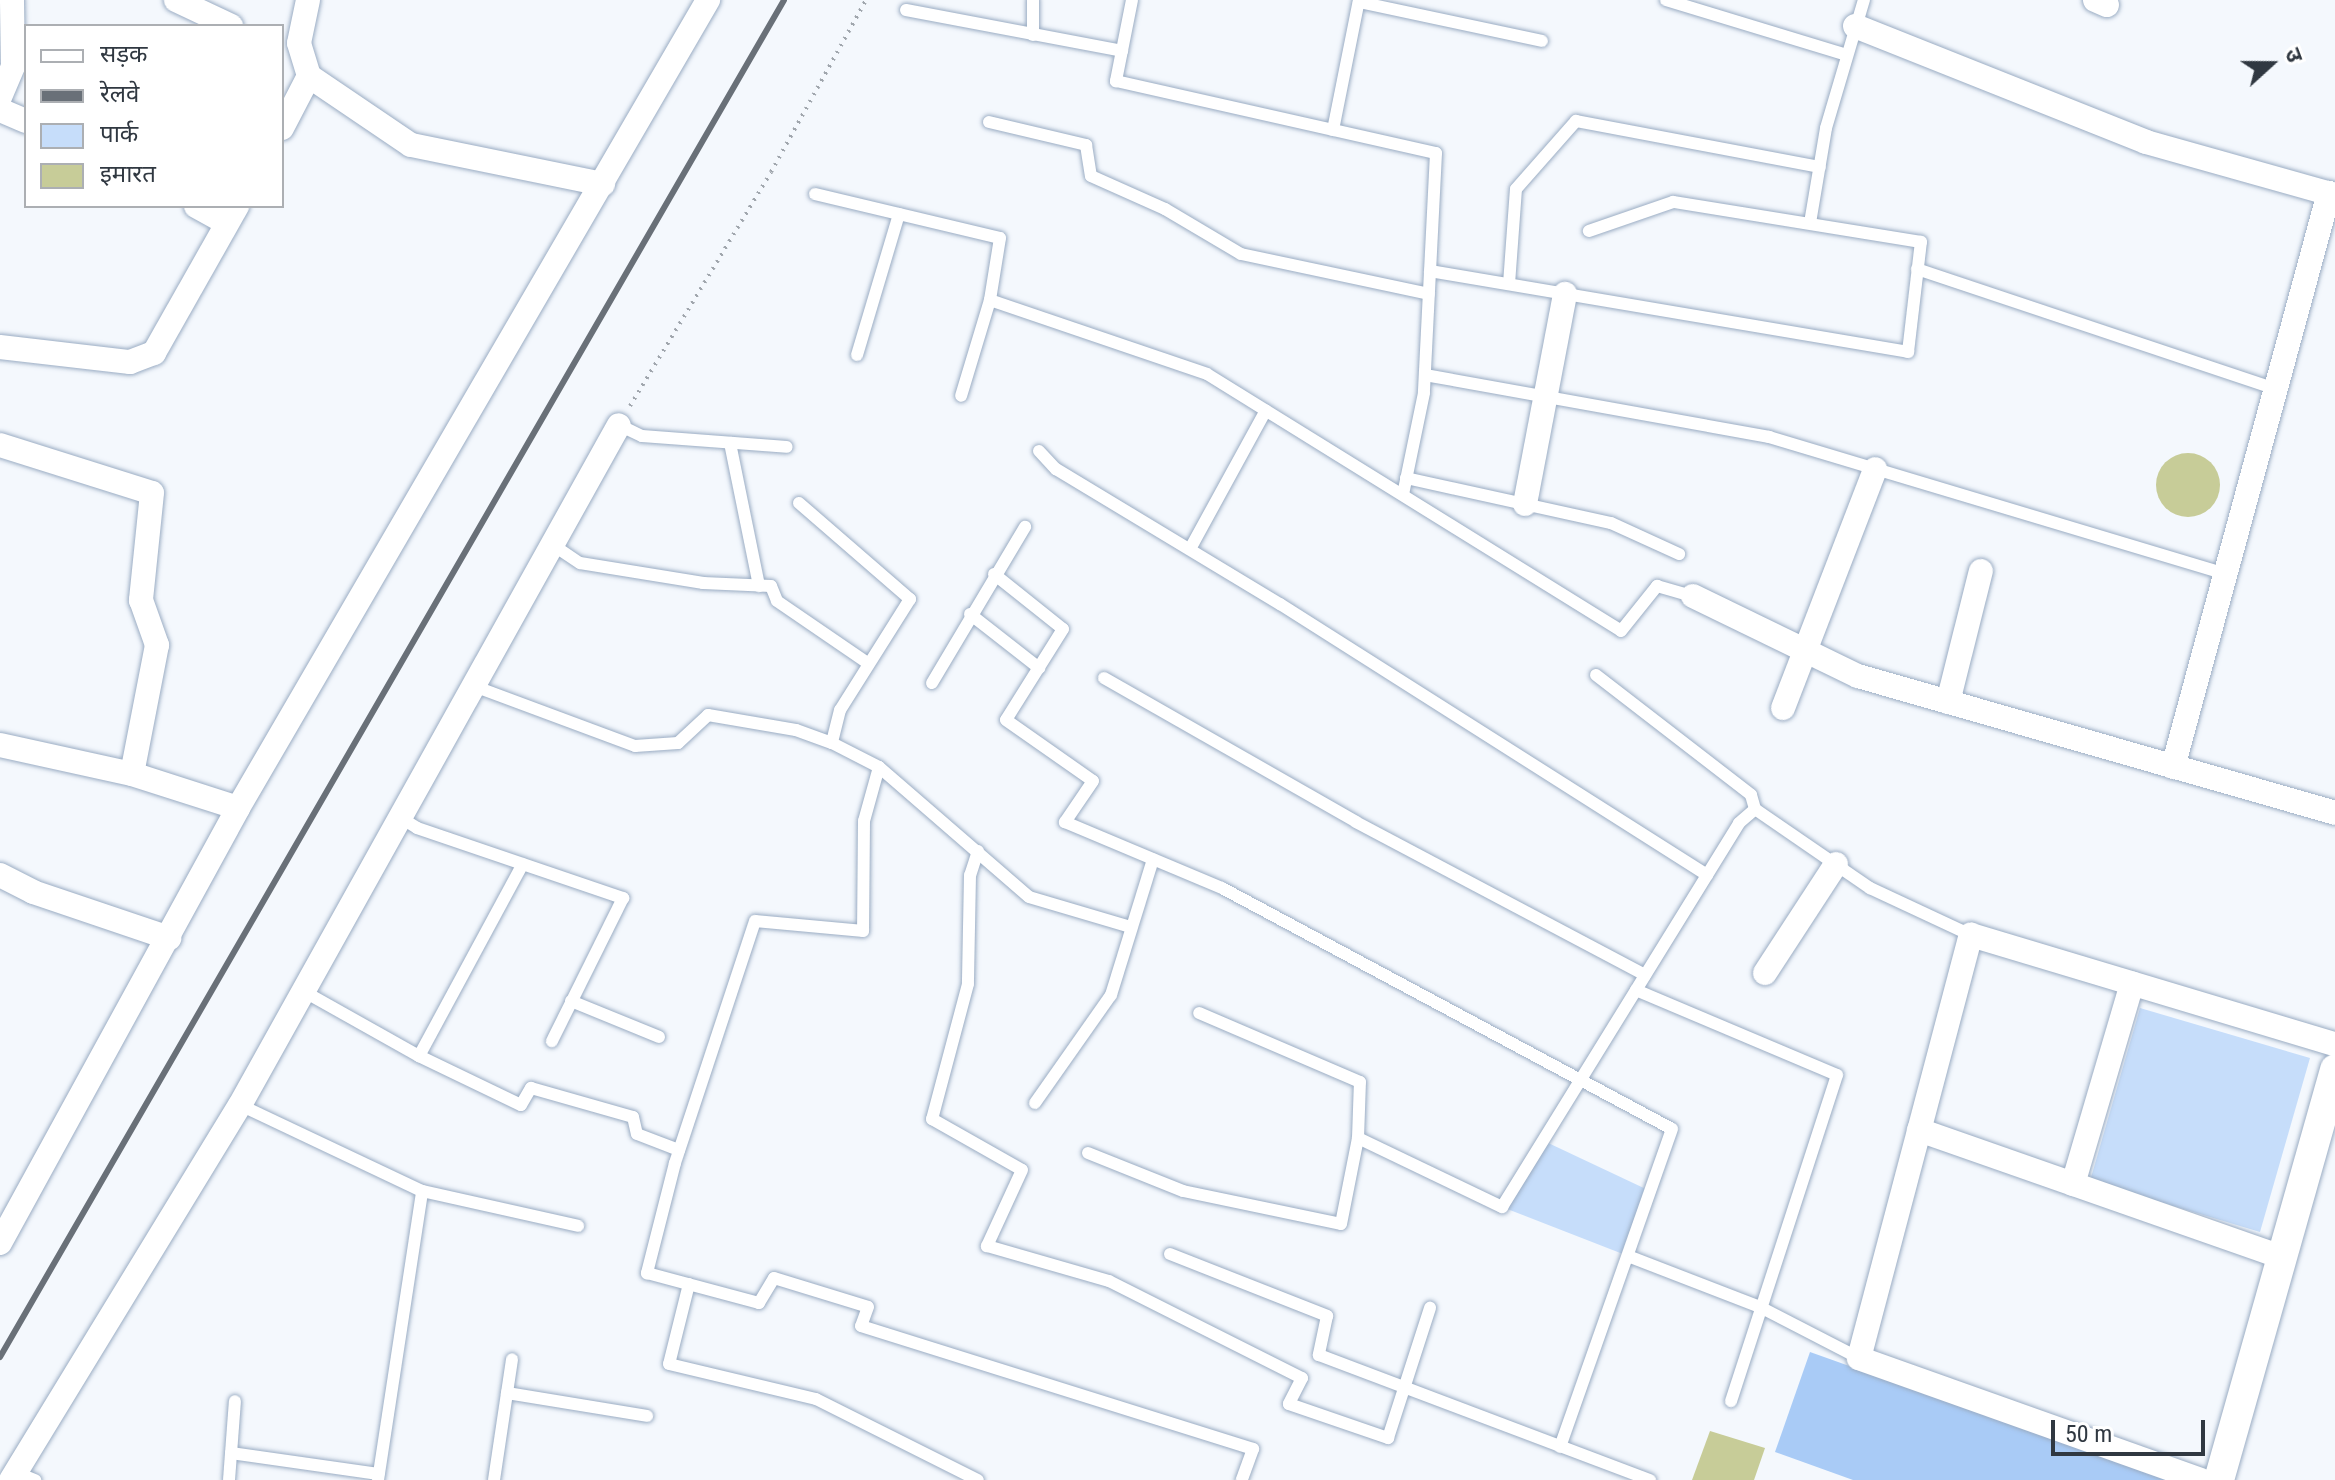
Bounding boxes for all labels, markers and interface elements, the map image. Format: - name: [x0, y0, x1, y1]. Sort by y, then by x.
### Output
- legend: [24, 24, 284, 208]
- north arrow: [2231, 24, 2311, 104]
- text: सड़क: [100, 40, 148, 68]
- text: उ: [2280, 45, 2308, 66]
- text: रेलवे: [100, 80, 139, 108]
- text: पार्क: [100, 120, 138, 148]
- text: इमारत: [100, 160, 156, 188]
- scale bar: [2055, 1404, 2209, 1454]
- text: 50 m: [2065, 1420, 2112, 1448]

